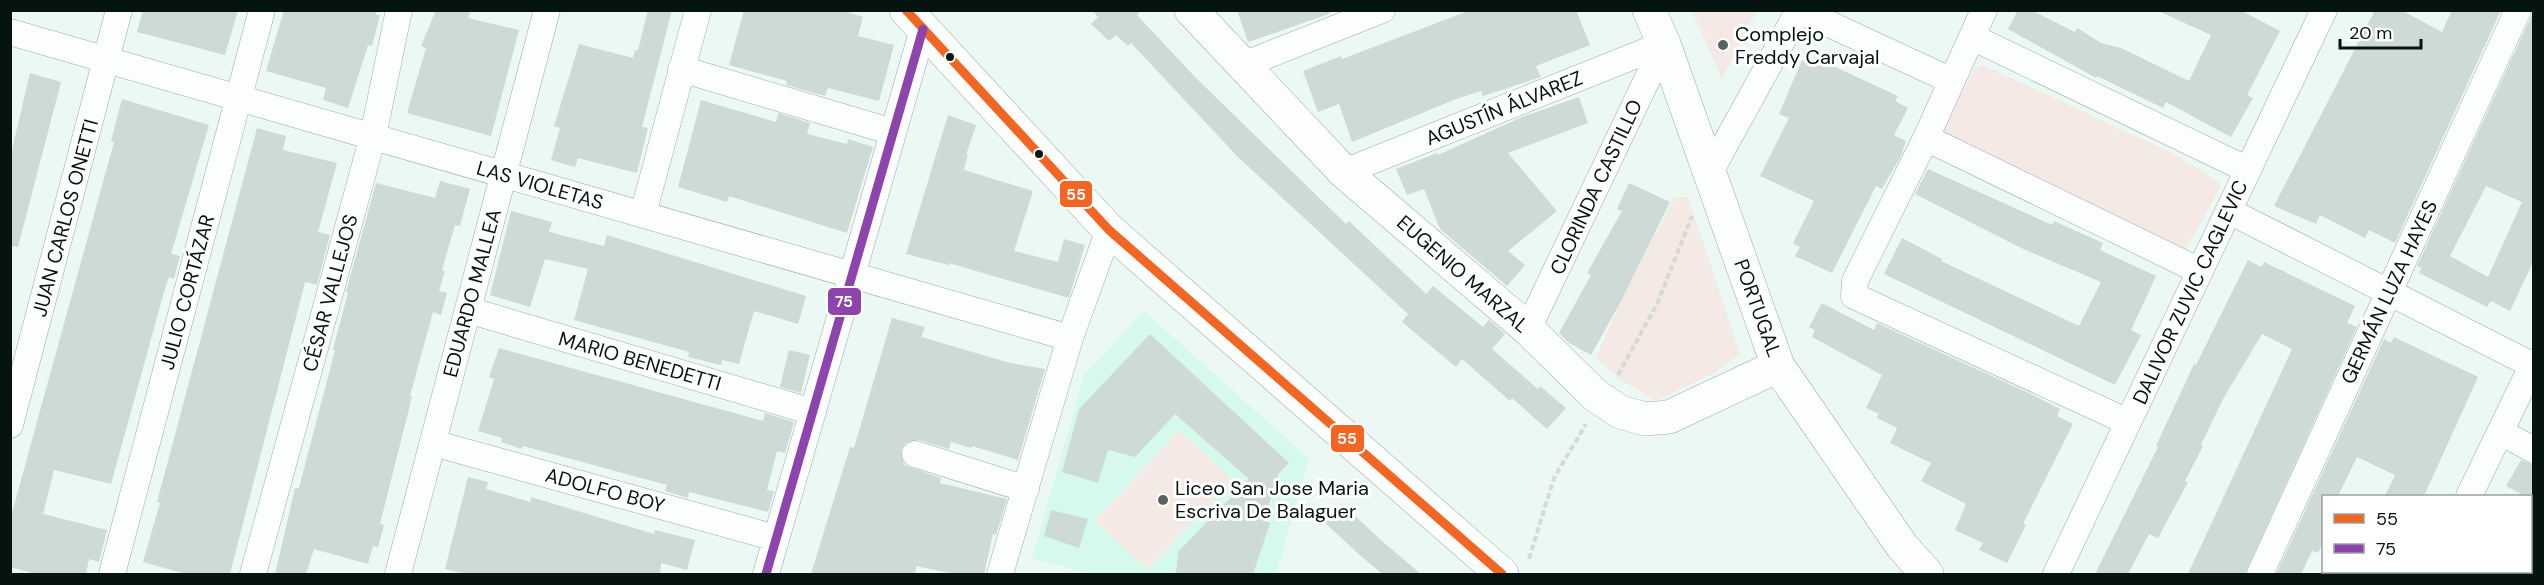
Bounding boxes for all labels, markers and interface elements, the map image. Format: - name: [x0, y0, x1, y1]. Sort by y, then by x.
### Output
- scale bar: [2340, 12, 2421, 50]
- place label: Complejo Freddy Carvajal: [1735, 21, 1879, 70]
- text: 20 m: [2349, 21, 2392, 45]
- marker: Complejo Freddy Carvajal: [1716, 38, 1730, 52]
- unlabelled marker: [944, 51, 956, 63]
- street label: AGUSTÍN ÁLVAREZ: [1422, 65, 1586, 151]
- street label: CLORINDA CASTILLO: [1544, 95, 1648, 279]
- street label: JUAN CARLOS ONETTI: [26, 116, 104, 320]
- unlabelled marker: [1033, 148, 1045, 160]
- street label: LAS VIOLETAS: [474, 154, 606, 216]
- street label: DALIVOR ZUVIC CAGLEVIC: [2127, 176, 2253, 408]
- line badge: 55: [1059, 180, 1093, 208]
- text: 55: [1066, 184, 1086, 205]
- street label: GERMÁN LUZA HAYES: [2335, 196, 2443, 388]
- street label: EDUARDO MALLEA: [437, 206, 507, 380]
- street label: EUGENIO MARZAL: [1392, 209, 1534, 339]
- street label: JULIO CORTÁZAR: [154, 211, 220, 373]
- street label: CÉSAR VALLEJOS: [296, 211, 364, 375]
- street label: PORTUGAL: [1728, 256, 1788, 360]
- line badge: 75: [827, 287, 862, 316]
- text: 75: [835, 291, 853, 312]
- street label: MARIO BENEDETTI: [556, 325, 724, 397]
- line badge: 55: [1330, 424, 1365, 453]
- text: 55: [1337, 428, 1357, 449]
- street label: ADOLFO BOY: [542, 462, 668, 519]
- place label: Liceo San Jose Maria Escriva De Balaguer: [1175, 475, 1369, 524]
- marker: Liceo San Jose Maria Escriva De Balaguer: [1156, 493, 1170, 507]
- legend: [2322, 495, 2532, 573]
- text: 55: [2376, 507, 2398, 531]
- text: 75: [2376, 537, 2396, 561]

